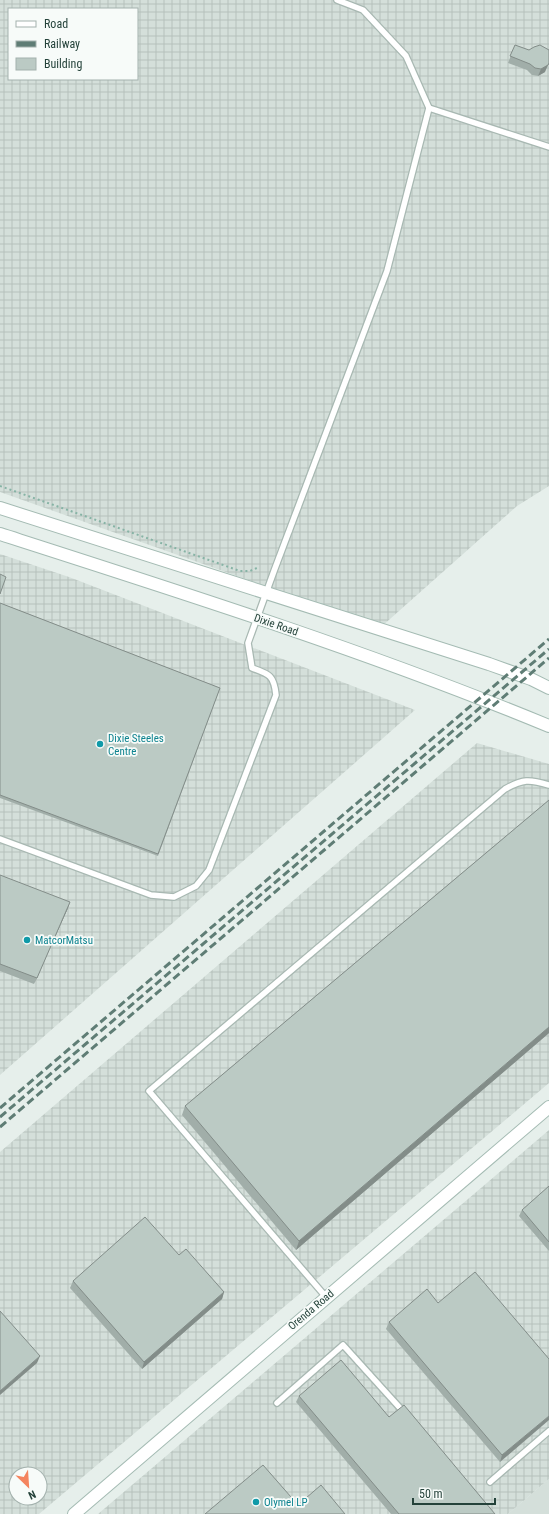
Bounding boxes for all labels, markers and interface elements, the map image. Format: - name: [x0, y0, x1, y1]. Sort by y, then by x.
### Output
- legend: [8, 8, 138, 80]
- text: Road: [44, 17, 68, 31]
- text: Railway: [44, 37, 80, 51]
- text: Building: [44, 57, 82, 71]
- street label: Dixie Road: [252, 611, 300, 639]
- place label: Dixie Steeles Centre: [108, 732, 164, 758]
- marker: Dixie Steeles Centre: [95, 739, 105, 749]
- place label: MatcorMatsu: [35, 934, 93, 947]
- marker: MatcorMatsu: [22, 935, 32, 945]
- street label: Orenda Road: [285, 1287, 337, 1333]
- north arrow: [8, 1466, 48, 1506]
- scale bar: [413, 1480, 495, 1506]
- text: N: [26, 1487, 38, 1502]
- text: 50 m: [419, 1487, 443, 1501]
- place label: Olymel LP: [264, 1496, 308, 1509]
- marker: Olymel LP: [251, 1497, 261, 1507]

